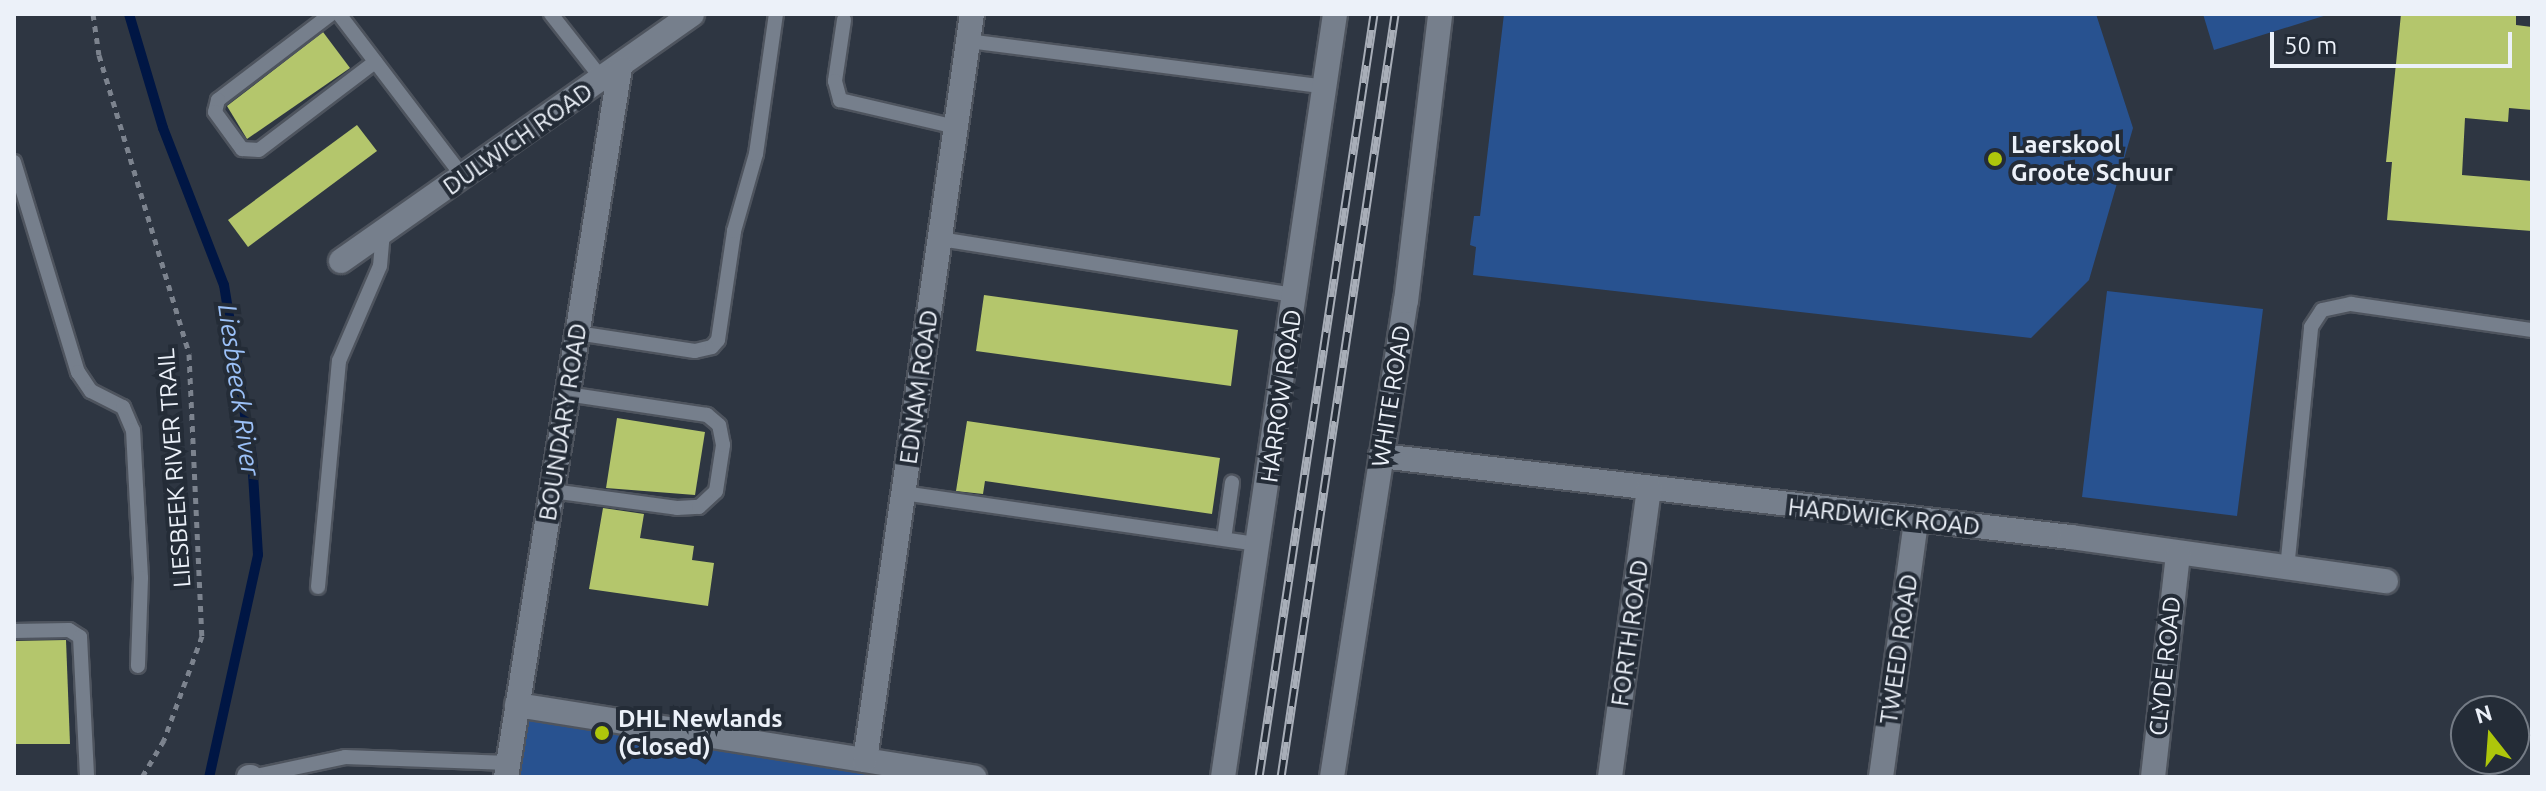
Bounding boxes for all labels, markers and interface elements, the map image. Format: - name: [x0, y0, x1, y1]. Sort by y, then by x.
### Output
- scale bar: [2274, 16, 2516, 66]
- text: 50 m: [2284, 32, 2337, 59]
- street label: DULWICH ROAD: [438, 77, 598, 201]
- place label: Laerskool Groote Schuur: [2011, 131, 2173, 187]
- marker: Laerskool Groote Schuur: [1986, 150, 2004, 168]
- water label: Liesbeeck River: [212, 302, 266, 478]
- street label: EDNAM ROAD: [894, 308, 944, 466]
- street label: HARROW ROAD: [1255, 308, 1307, 484]
- street label: BOUNDARY ROAD: [533, 321, 593, 523]
- street label: WHITE ROAD: [1366, 323, 1416, 469]
- street label: LIESBEEK RIVER TRAIL: [151, 347, 197, 589]
- street label: HARDWICK ROAD: [1787, 493, 1981, 541]
- street label: FORTH ROAD: [1605, 558, 1655, 708]
- street label: TWEED ROAD: [1874, 572, 1924, 726]
- street label: CLYDE ROAD: [2143, 595, 2187, 737]
- north arrow: [2450, 695, 2530, 775]
- text: N: [2472, 699, 2495, 728]
- place label: DHL Newlands (Closed): [618, 705, 783, 761]
- marker: DHL Newlands (Closed): [593, 724, 611, 742]

